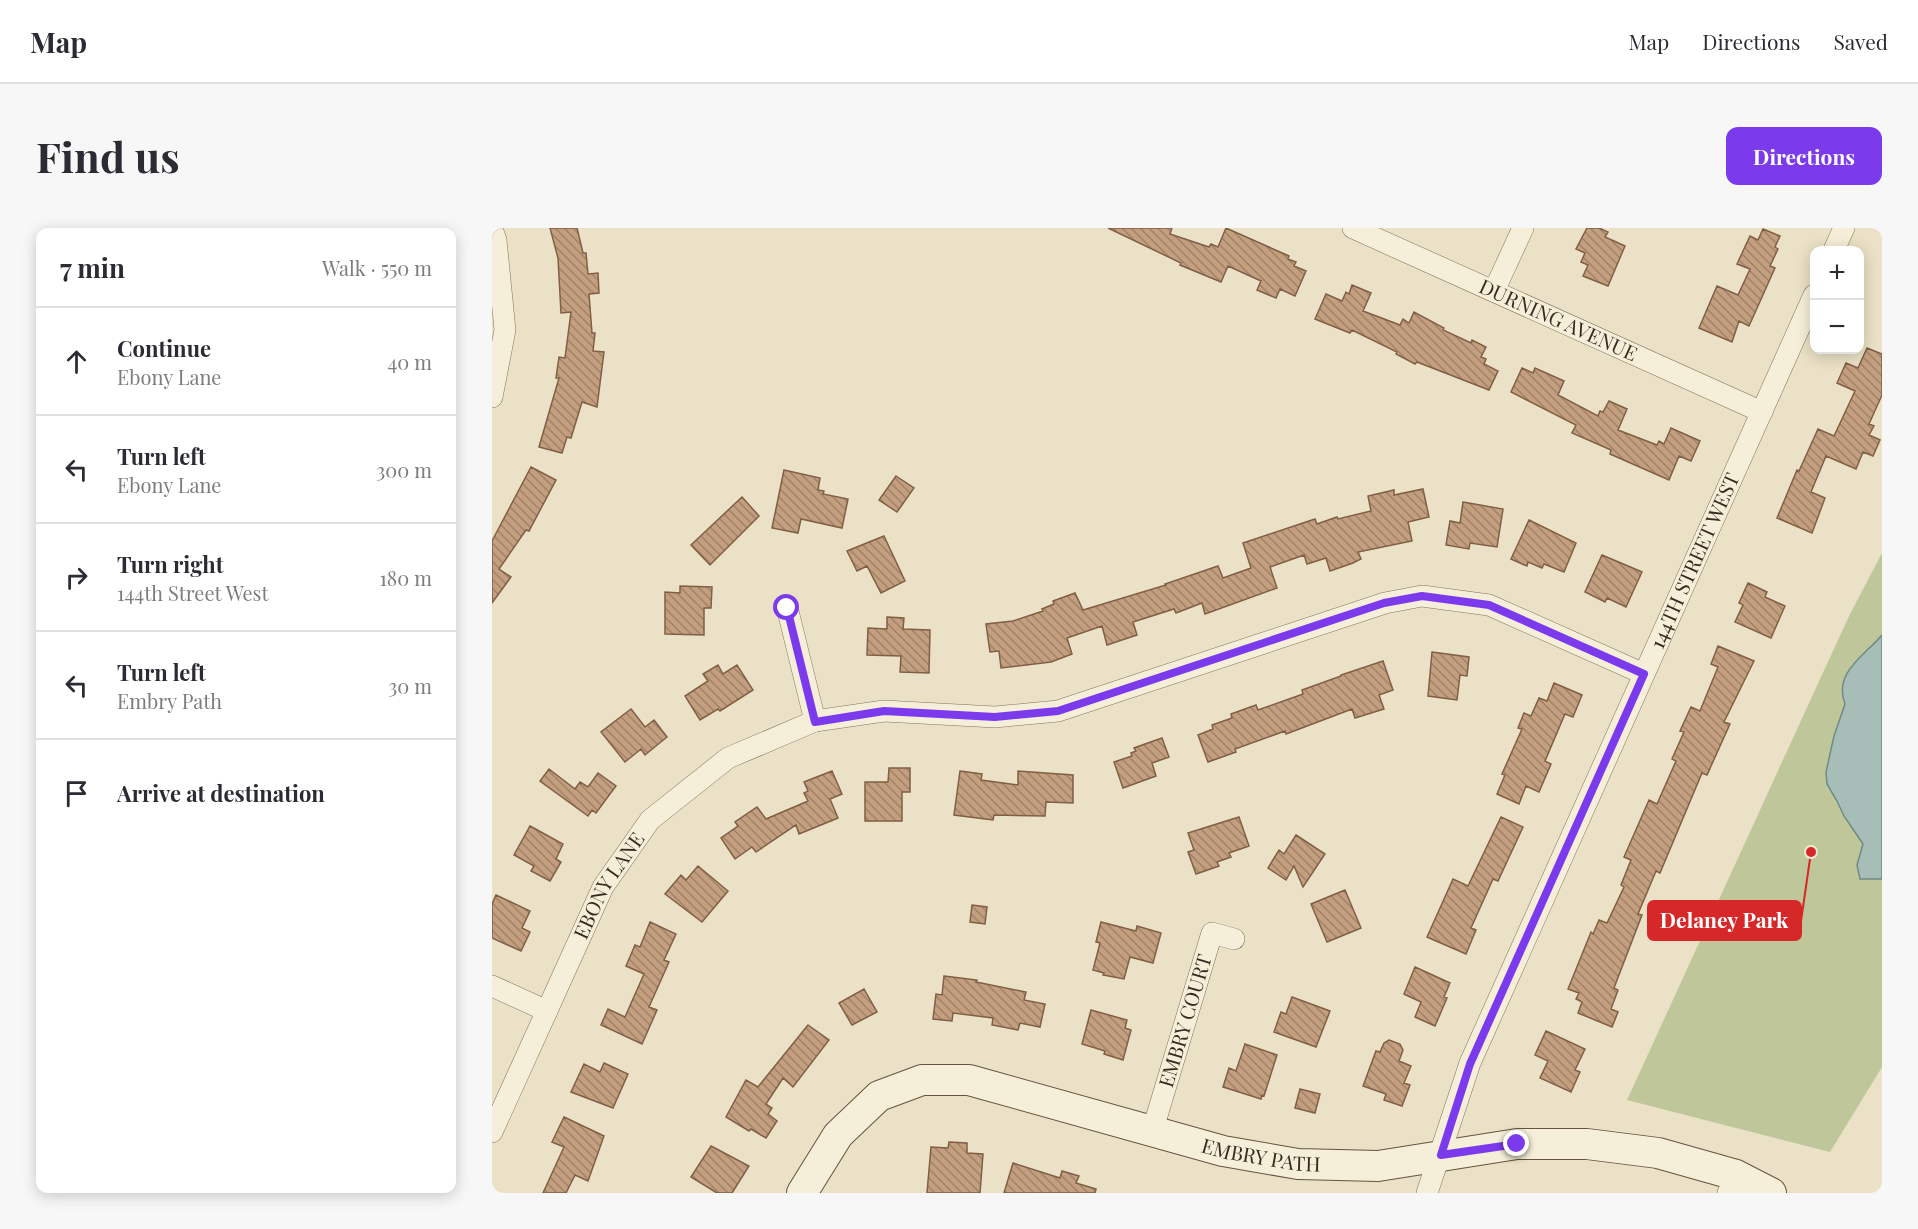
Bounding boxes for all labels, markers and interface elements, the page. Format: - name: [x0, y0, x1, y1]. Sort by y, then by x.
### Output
- text: Map: [30, 23, 87, 60]
- text: Map: [1628, 27, 1669, 55]
- text: Directions: [1702, 27, 1800, 55]
- text: Saved: [1833, 27, 1888, 55]
- button: Directions: [1726, 127, 1882, 185]
- text: Find us: [36, 128, 180, 184]
- map controls: [1810, 246, 1864, 354]
- button: +: [1810, 246, 1864, 300]
- text: 7 min: [60, 250, 125, 285]
- text: Walk · 550 m: [322, 254, 432, 281]
- street label: DURNING AVENUE: [1475, 272, 1642, 366]
- button: −: [1810, 300, 1864, 354]
- text: Continue: [117, 333, 211, 363]
- icon: ahead: [60, 345, 93, 378]
- text: 40 m: [387, 348, 432, 375]
- text: Ebony Lane: [117, 363, 221, 390]
- text: Turn left: [117, 441, 206, 471]
- icon: left: [60, 453, 93, 486]
- text: 300 m: [376, 456, 432, 483]
- street label: 144TH STREET WEST: [1642, 468, 1745, 653]
- text: Ebony Lane: [117, 471, 221, 498]
- text: Turn right: [117, 549, 223, 579]
- icon: right: [60, 561, 93, 594]
- text: 180 m: [379, 564, 432, 591]
- text: 144th Street West: [117, 579, 269, 606]
- route start: [773, 594, 799, 620]
- text: Turn left: [117, 657, 206, 687]
- icon: left: [60, 669, 93, 702]
- text: 30 m: [388, 672, 432, 699]
- text: Embry Path: [117, 687, 222, 714]
- icon: arrive: [60, 777, 93, 810]
- text: Arrive at destination: [117, 778, 325, 808]
- street label: EBONY LANE: [566, 826, 650, 943]
- callout: Delaney Park: [1648, 901, 1801, 940]
- text: Delaney Park: [1660, 905, 1789, 933]
- street label: EMBRY COURT: [1151, 951, 1217, 1090]
- route end: [1503, 1130, 1529, 1156]
- street label: EMBRY PATH: [1199, 1131, 1321, 1177]

